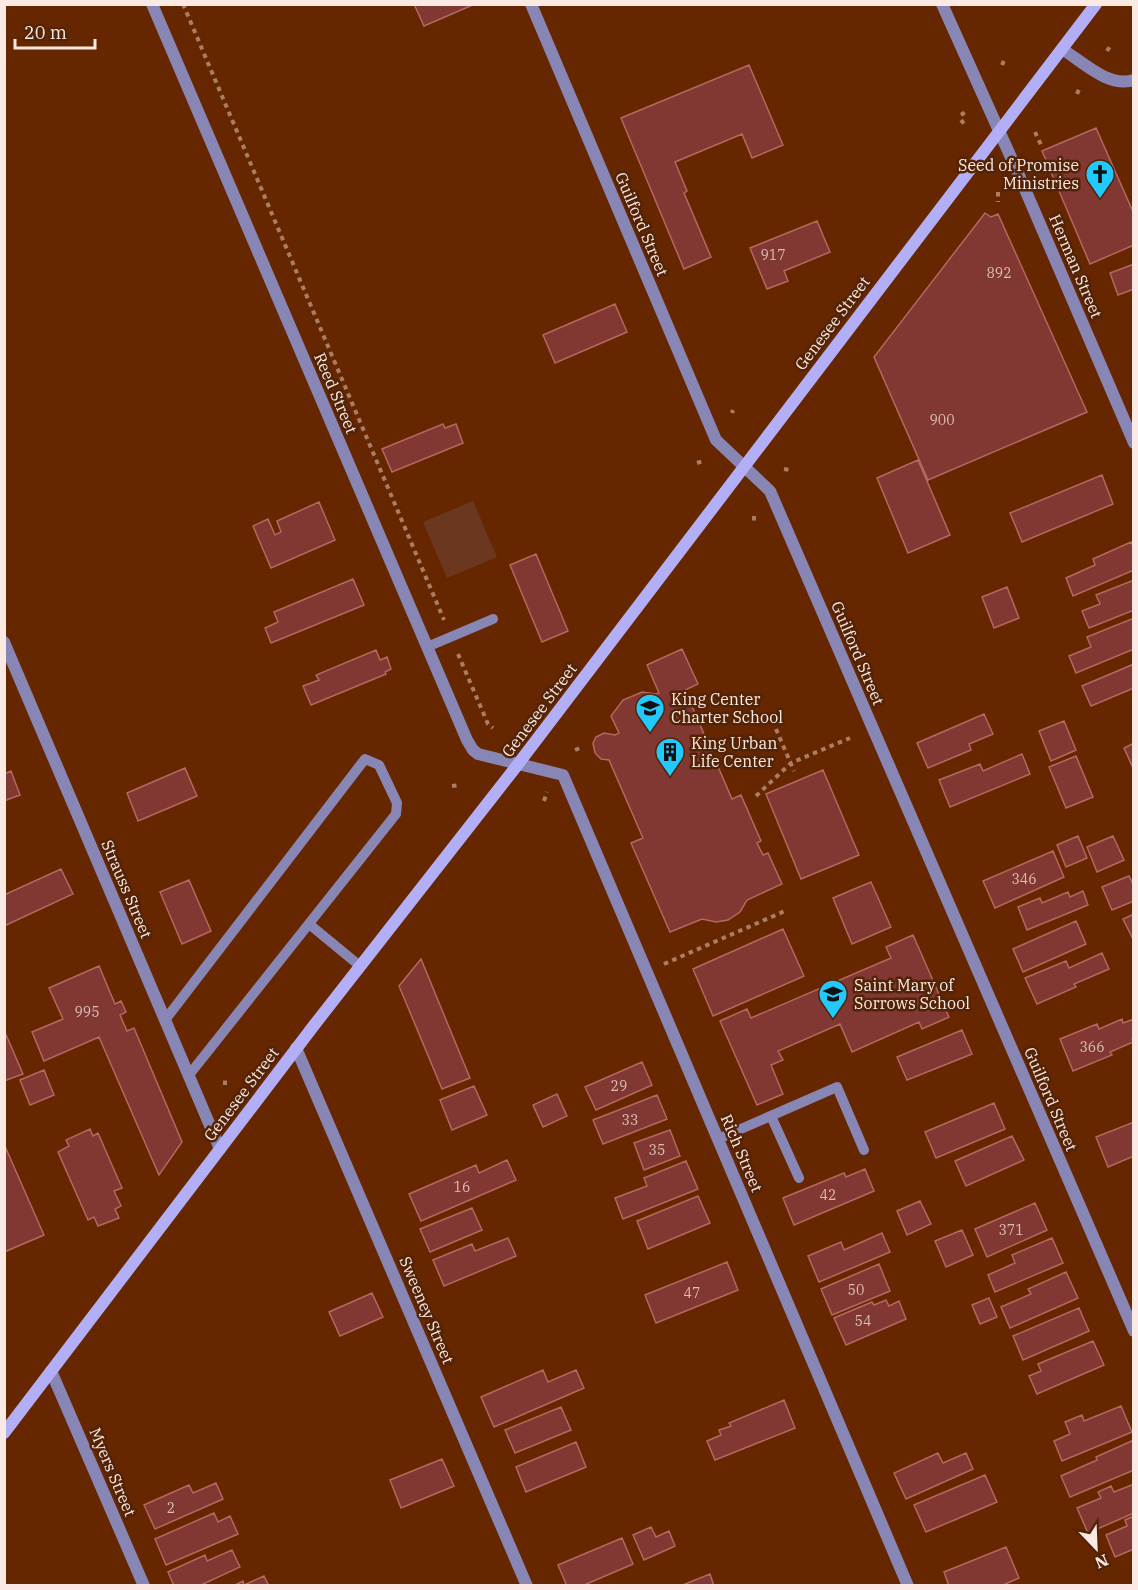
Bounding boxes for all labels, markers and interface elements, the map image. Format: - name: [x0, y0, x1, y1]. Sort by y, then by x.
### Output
- scale bar: [15, 12, 94, 50]
- text: 20 m: [24, 21, 67, 44]
- place label: Seed of Promise Ministries: [958, 155, 1079, 193]
- church icon: Seed of Promise Ministries: [1084, 158, 1116, 200]
- street label: Guilford Street: [611, 169, 673, 279]
- street label: Herman Street: [1045, 211, 1107, 321]
- house number: 917: [760, 246, 786, 264]
- house number: 892: [986, 264, 1012, 282]
- street label: Genesee Street: [790, 272, 874, 374]
- street label: Reed Street: [310, 349, 362, 437]
- house number: 900: [929, 411, 955, 429]
- street label: Guilford Street: [827, 598, 889, 708]
- street label: Genesee Street: [497, 659, 581, 761]
- place label: King Center Charter School: [671, 689, 783, 727]
- school or university icon: King Center Charter School: [634, 692, 666, 734]
- place label: King Urban Life Center: [691, 733, 778, 771]
- building icon: King Urban Life Center: [654, 736, 686, 778]
- street label: Strauss Street: [97, 837, 157, 941]
- house number: 346: [1011, 870, 1037, 888]
- place label: Saint Mary of Sorrows School: [854, 975, 970, 1013]
- school or university icon: Saint Mary of Sorrows School: [817, 978, 849, 1020]
- house number: 995: [74, 1003, 100, 1021]
- house number: 366: [1079, 1038, 1105, 1056]
- street label: Genesee Street: [199, 1043, 283, 1145]
- street label: Guilford Street: [1020, 1044, 1082, 1154]
- house number: 29: [611, 1077, 627, 1095]
- house number: 33: [622, 1111, 638, 1129]
- street label: Rich Street: [717, 1111, 767, 1195]
- house number: 35: [649, 1141, 665, 1159]
- house number: 16: [454, 1178, 470, 1196]
- house number: 42: [820, 1186, 836, 1204]
- house number: 371: [998, 1221, 1024, 1239]
- street label: Sweeney Street: [395, 1253, 459, 1367]
- house number: 50: [848, 1281, 864, 1299]
- house number: 47: [684, 1284, 700, 1302]
- house number: 54: [855, 1312, 871, 1330]
- street label: Myers Street: [85, 1425, 141, 1520]
- house number: 2: [167, 1499, 175, 1517]
- north arrow: [1066, 1518, 1126, 1578]
- text: N: [1092, 1550, 1112, 1573]

